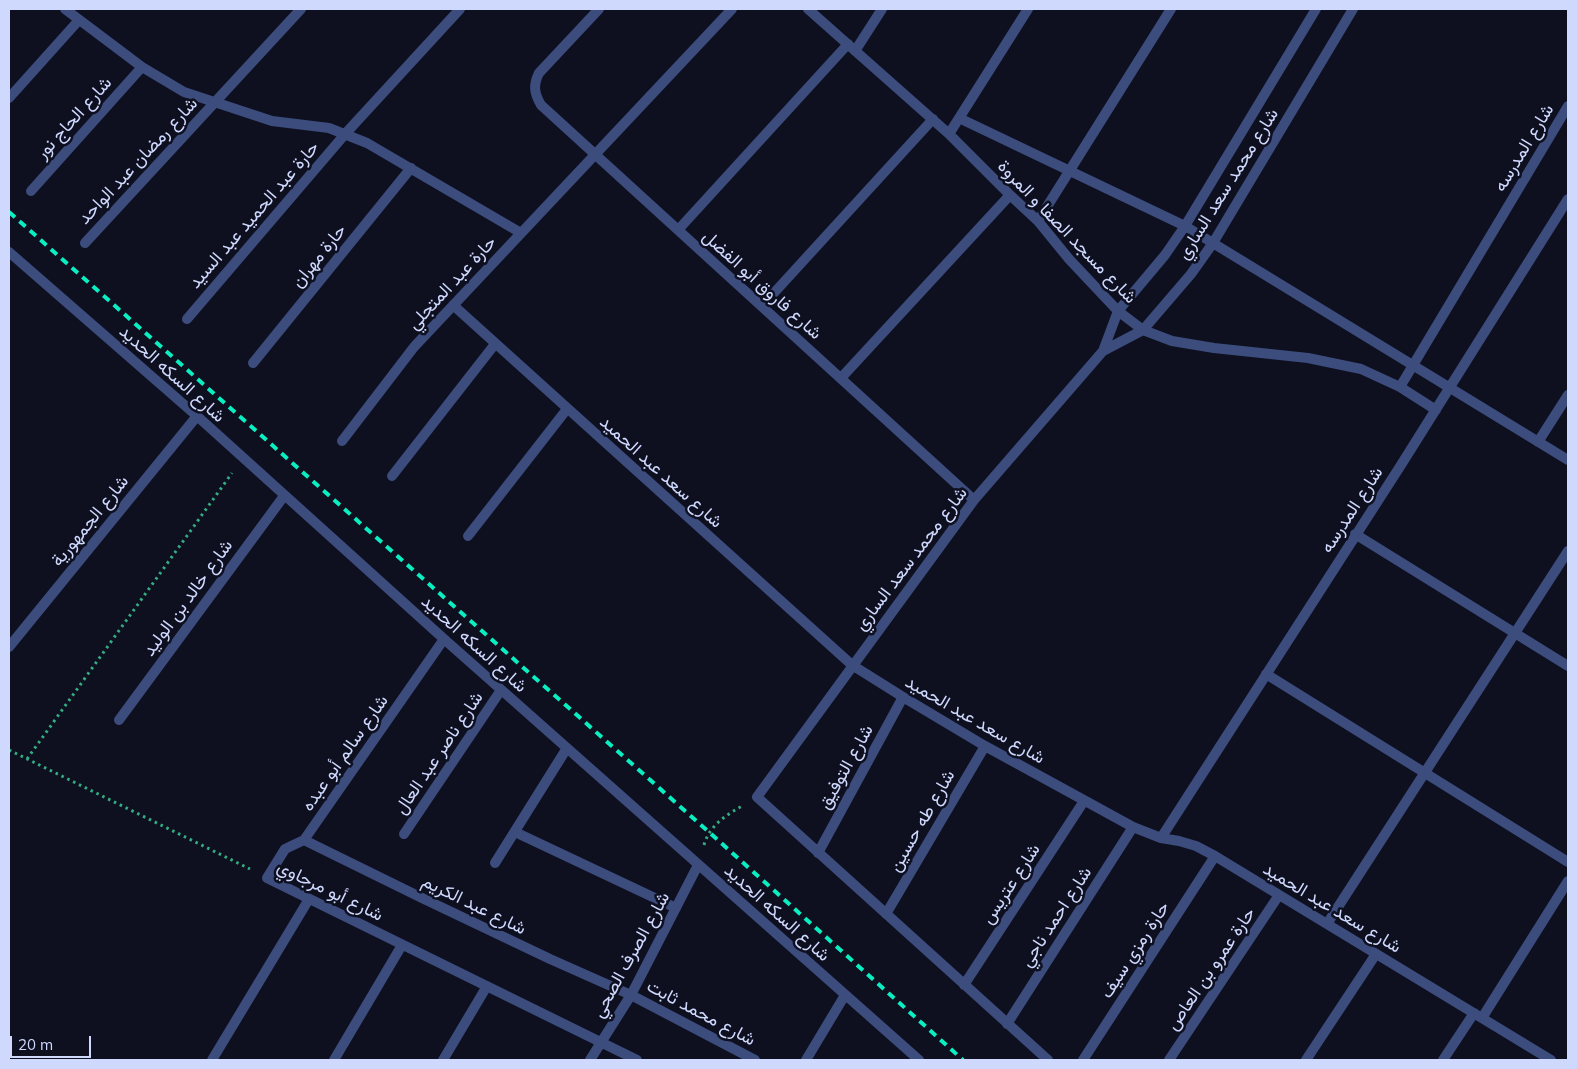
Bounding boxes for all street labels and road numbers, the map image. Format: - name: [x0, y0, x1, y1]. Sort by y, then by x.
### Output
- street label: شارع الحاج نور: [31, 72, 117, 164]
- street label: شارع رمضان عبد الواحد: [74, 93, 202, 229]
- street label: شارع المدرسه: [1489, 100, 1559, 196]
- street label: شارع محمد سعد الساري: [1173, 104, 1283, 264]
- street label: حارة عبد الحميد عبد السيد: [184, 137, 324, 293]
- street label: شارع مسجد الصفا و المروة: [993, 156, 1141, 308]
- street label: حارة مهران: [287, 220, 351, 292]
- street label: شارع فاروق أبو الفضل: [698, 226, 826, 344]
- street label: حارة عبد المتجلي: [403, 232, 501, 334]
- street label: شارع السكه الحديد: [115, 321, 229, 427]
- street label: شارع سعد عبد الحميد: [595, 411, 727, 533]
- street label: شارع المدرسه: [1316, 463, 1388, 557]
- street label: شارع الجمهورية: [47, 471, 133, 571]
- street label: شارع محمد سعد الساري: [850, 483, 972, 635]
- street label: شارع خالد بن الوليد: [138, 536, 238, 660]
- street label: شارع السكه الحديد: [417, 591, 531, 697]
- street label: شارع سعد عبد الحميد: [901, 671, 1049, 769]
- street label: شارع ناصر عبد العال: [390, 688, 488, 818]
- street label: شارع سالم أبو عبده: [297, 691, 393, 815]
- street label: شارع التوفيق: [814, 721, 878, 813]
- street label: شارع طه حسين: [884, 766, 960, 876]
- street label: شارع عتريس: [977, 840, 1045, 928]
- street label: شارع أبو مرجاوي: [273, 856, 387, 926]
- street label: شارع سعد عبد الحميد: [1259, 858, 1405, 958]
- street label: شارع السكه الحديد: [720, 860, 834, 966]
- street label: شارع احمد ناجي: [1016, 863, 1096, 971]
- street label: شارع عبد الكريم: [418, 870, 530, 940]
- street label: شارع الصرف الصحي: [587, 888, 675, 1022]
- street label: حارة رمزي سيف: [1096, 898, 1174, 1002]
- street label: حارة عمرو بن العاص: [1162, 903, 1260, 1035]
- street label: شارع محمد ثابت: [643, 975, 759, 1051]

